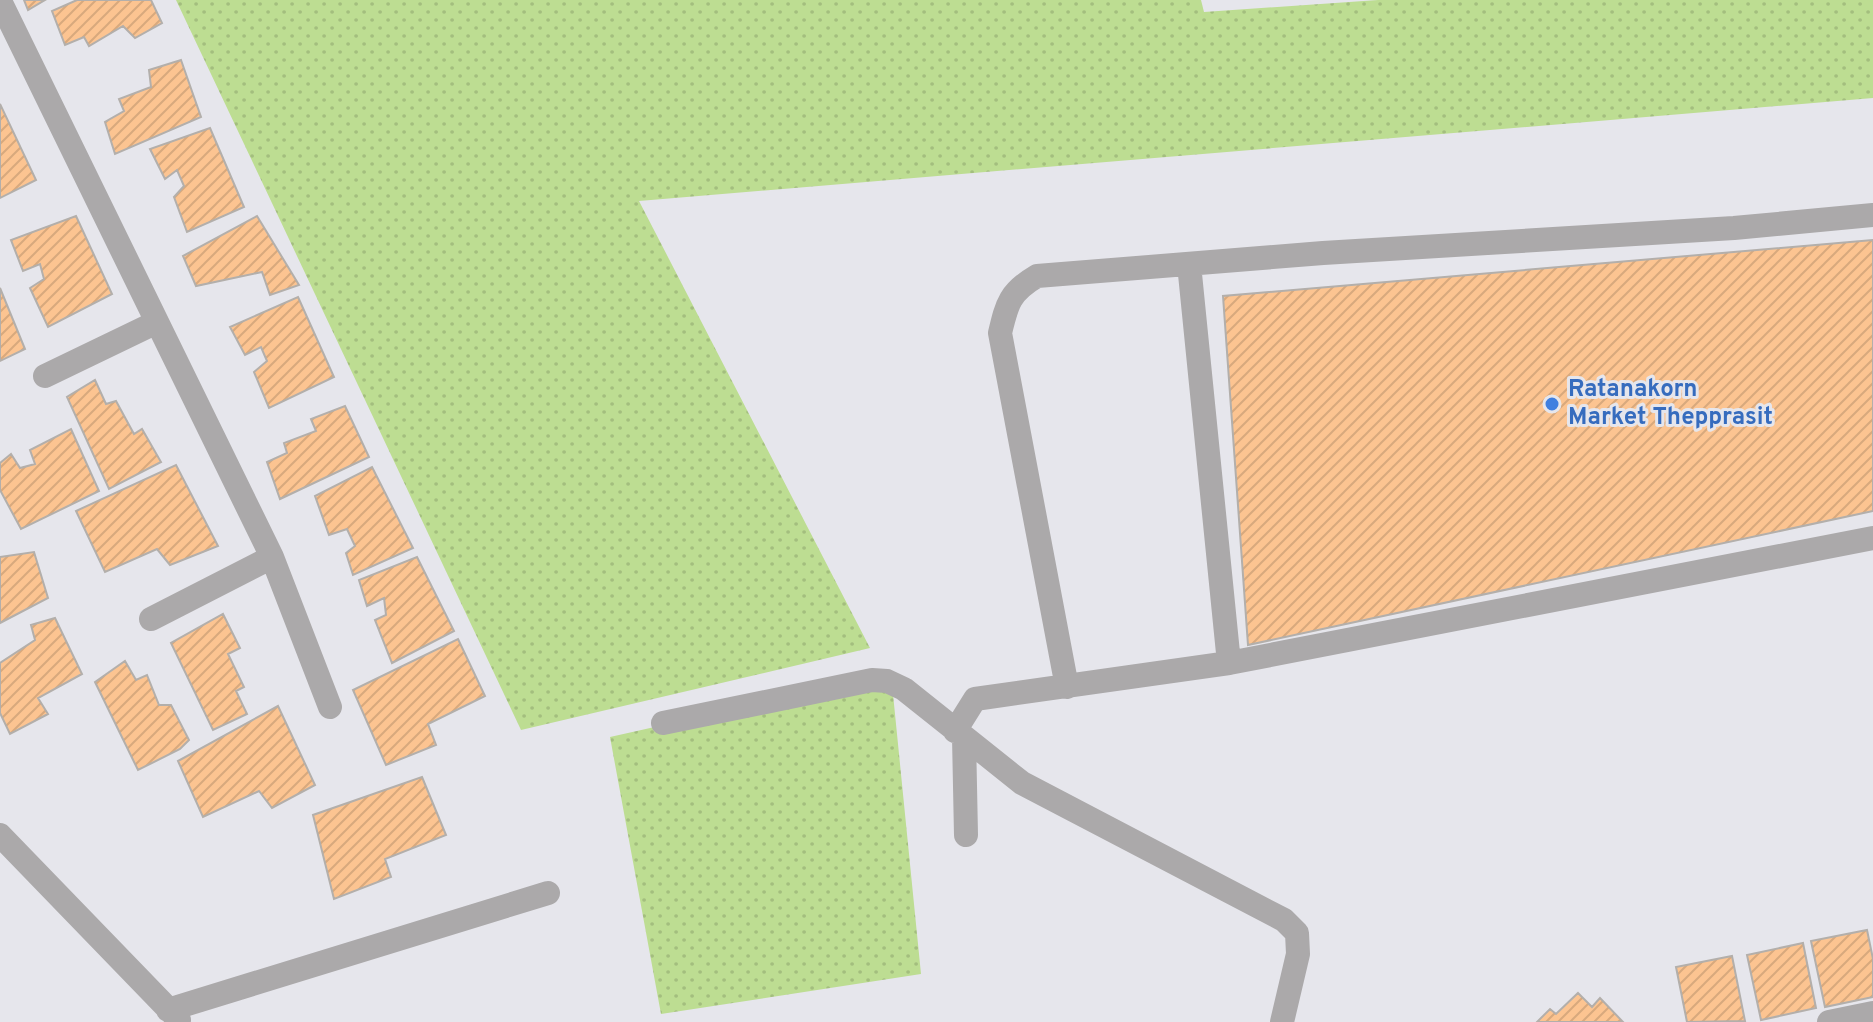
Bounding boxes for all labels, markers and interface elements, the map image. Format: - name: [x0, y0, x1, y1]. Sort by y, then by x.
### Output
- place label: Ratanakorn Market Thepprasit: [1568, 375, 1773, 433]
- marker: Ratanakorn Market Thepprasit: [1543, 395, 1561, 413]

